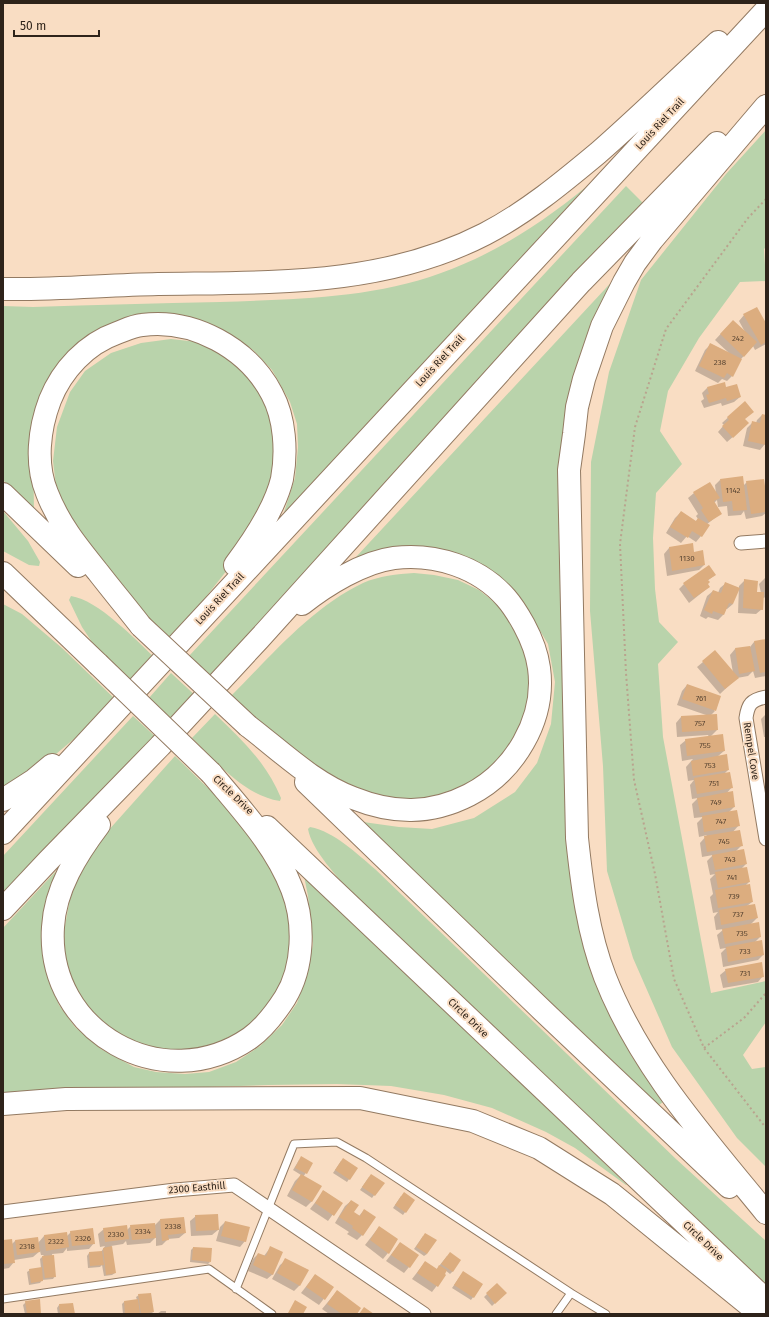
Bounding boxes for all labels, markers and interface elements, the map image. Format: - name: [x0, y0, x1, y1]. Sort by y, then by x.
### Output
- scale bar: [14, 12, 99, 38]
- text: 50 m: [20, 19, 46, 33]
- street label: Louis Riel Trail: [633, 96, 687, 152]
- street label: Louis Riel Trail: [413, 333, 467, 389]
- house number: 242: [732, 334, 744, 343]
- house number: 238: [714, 358, 727, 367]
- house number: 1142: [726, 486, 740, 495]
- house number: 1130: [679, 554, 695, 563]
- street label: Louis Riel Trail: [193, 571, 247, 627]
- house number: 761: [696, 694, 706, 703]
- house number: 757: [695, 719, 706, 728]
- street label: Rempel Cove: [741, 721, 761, 781]
- house number: 755: [699, 741, 711, 750]
- house number: 753: [704, 761, 716, 770]
- street label: Circle Drive: [210, 773, 256, 817]
- house number: 751: [709, 779, 719, 788]
- house number: 749: [710, 798, 722, 807]
- house number: 747: [716, 817, 727, 826]
- house number: 745: [718, 837, 730, 846]
- house number: 743: [724, 855, 736, 864]
- house number: 741: [727, 873, 737, 882]
- house number: 739: [728, 892, 740, 901]
- house number: 737: [733, 910, 744, 919]
- house number: 735: [736, 929, 748, 938]
- house number: 733: [739, 947, 751, 956]
- house number: 731: [740, 969, 750, 978]
- street label: Circle Drive: [445, 996, 491, 1040]
- street label: 2300 Easthill: [168, 1180, 226, 1196]
- street label: Circle Drive: [680, 1219, 726, 1263]
- house number: 2338: [165, 1222, 182, 1231]
- house number: 2334: [135, 1227, 152, 1236]
- house number: 2330: [108, 1230, 125, 1239]
- house number: 2326: [75, 1234, 91, 1243]
- house number: 2322: [48, 1237, 64, 1246]
- house number: 2318: [19, 1242, 35, 1251]

